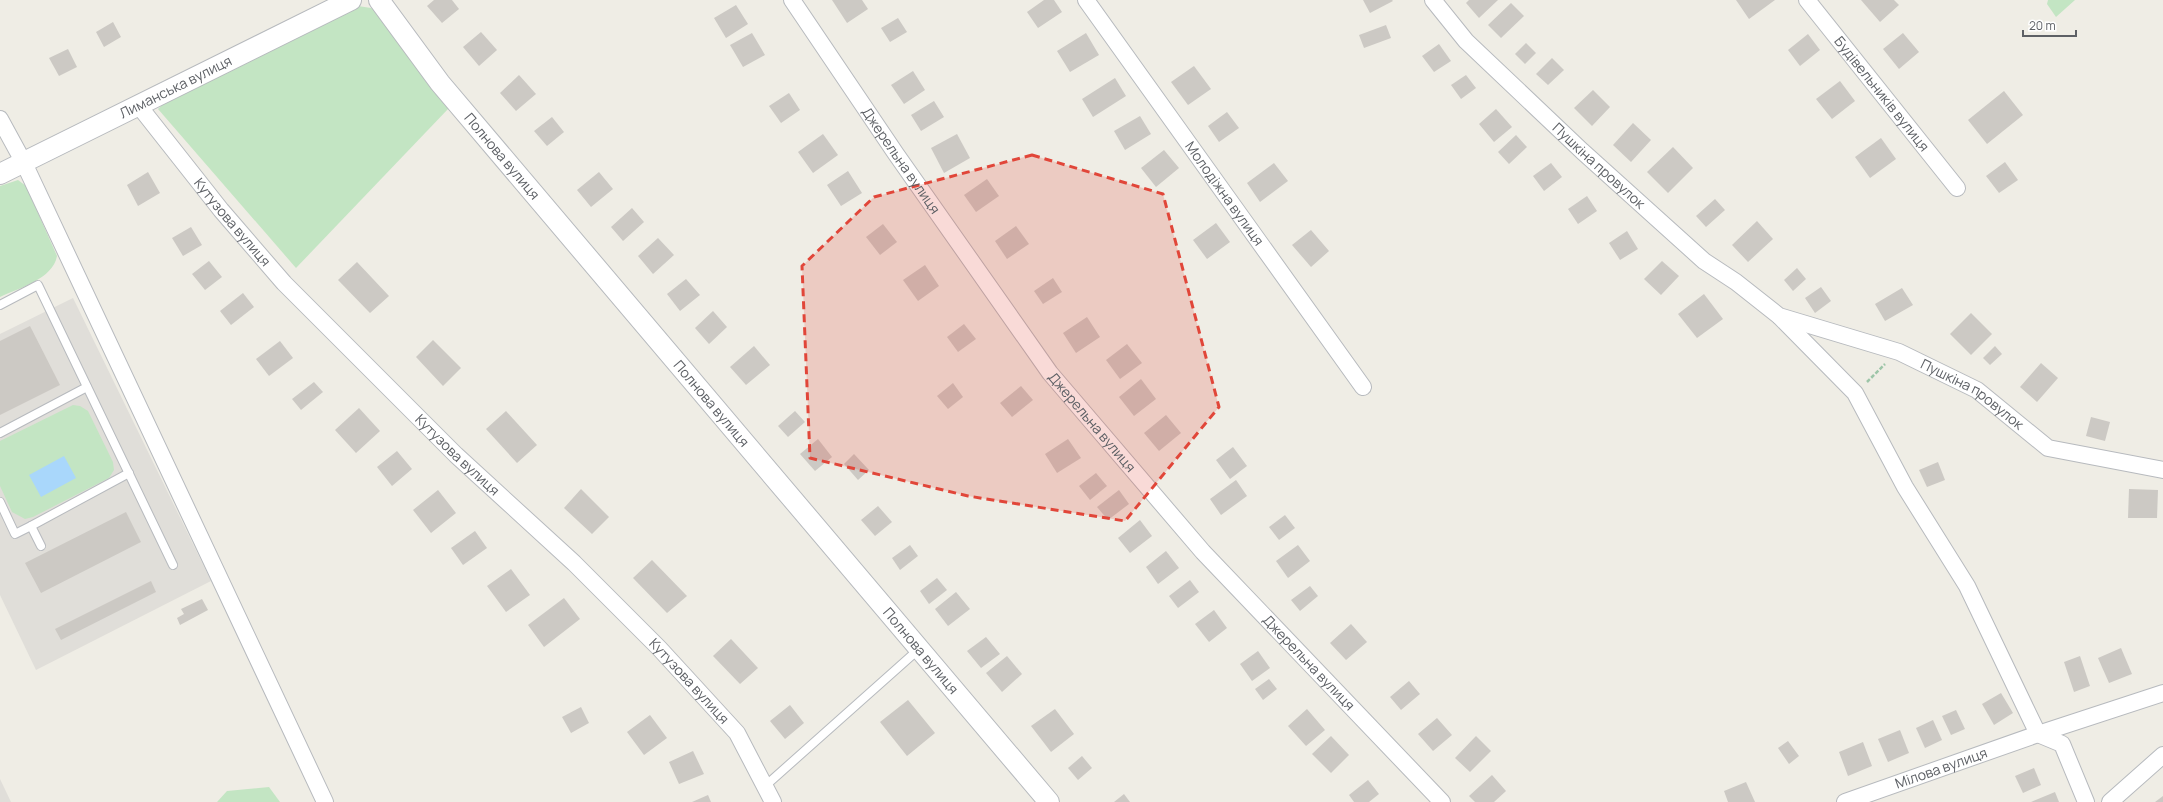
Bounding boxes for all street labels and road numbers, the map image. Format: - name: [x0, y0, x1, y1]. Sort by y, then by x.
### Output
- street label: Будівельників вулиця: [1830, 32, 1934, 155]
- street label: Лиманська вулиця: [116, 51, 235, 122]
- street label: Джерельна вулиця: [858, 103, 945, 217]
- street label: Полнова вулиця: [460, 109, 544, 203]
- street label: Пушкіна провулок: [1549, 118, 1650, 213]
- street label: Молодіжна вулиця: [1181, 137, 1269, 249]
- street label: Кутузова вулиця: [190, 174, 275, 270]
- street label: Пушкіна провулок: [1918, 354, 2029, 434]
- street label: Полнова вулиця: [670, 356, 754, 450]
- street label: Джерельна вулиця: [1044, 368, 1140, 476]
- street label: Кутузова вулиця: [411, 410, 504, 499]
- street label: Полнова вулиця: [879, 603, 963, 698]
- street label: Джерельна вулиця: [1259, 610, 1359, 714]
- street label: Кутузова вулиця: [645, 634, 734, 728]
- street label: Мілова вулиця: [1892, 743, 1990, 793]

